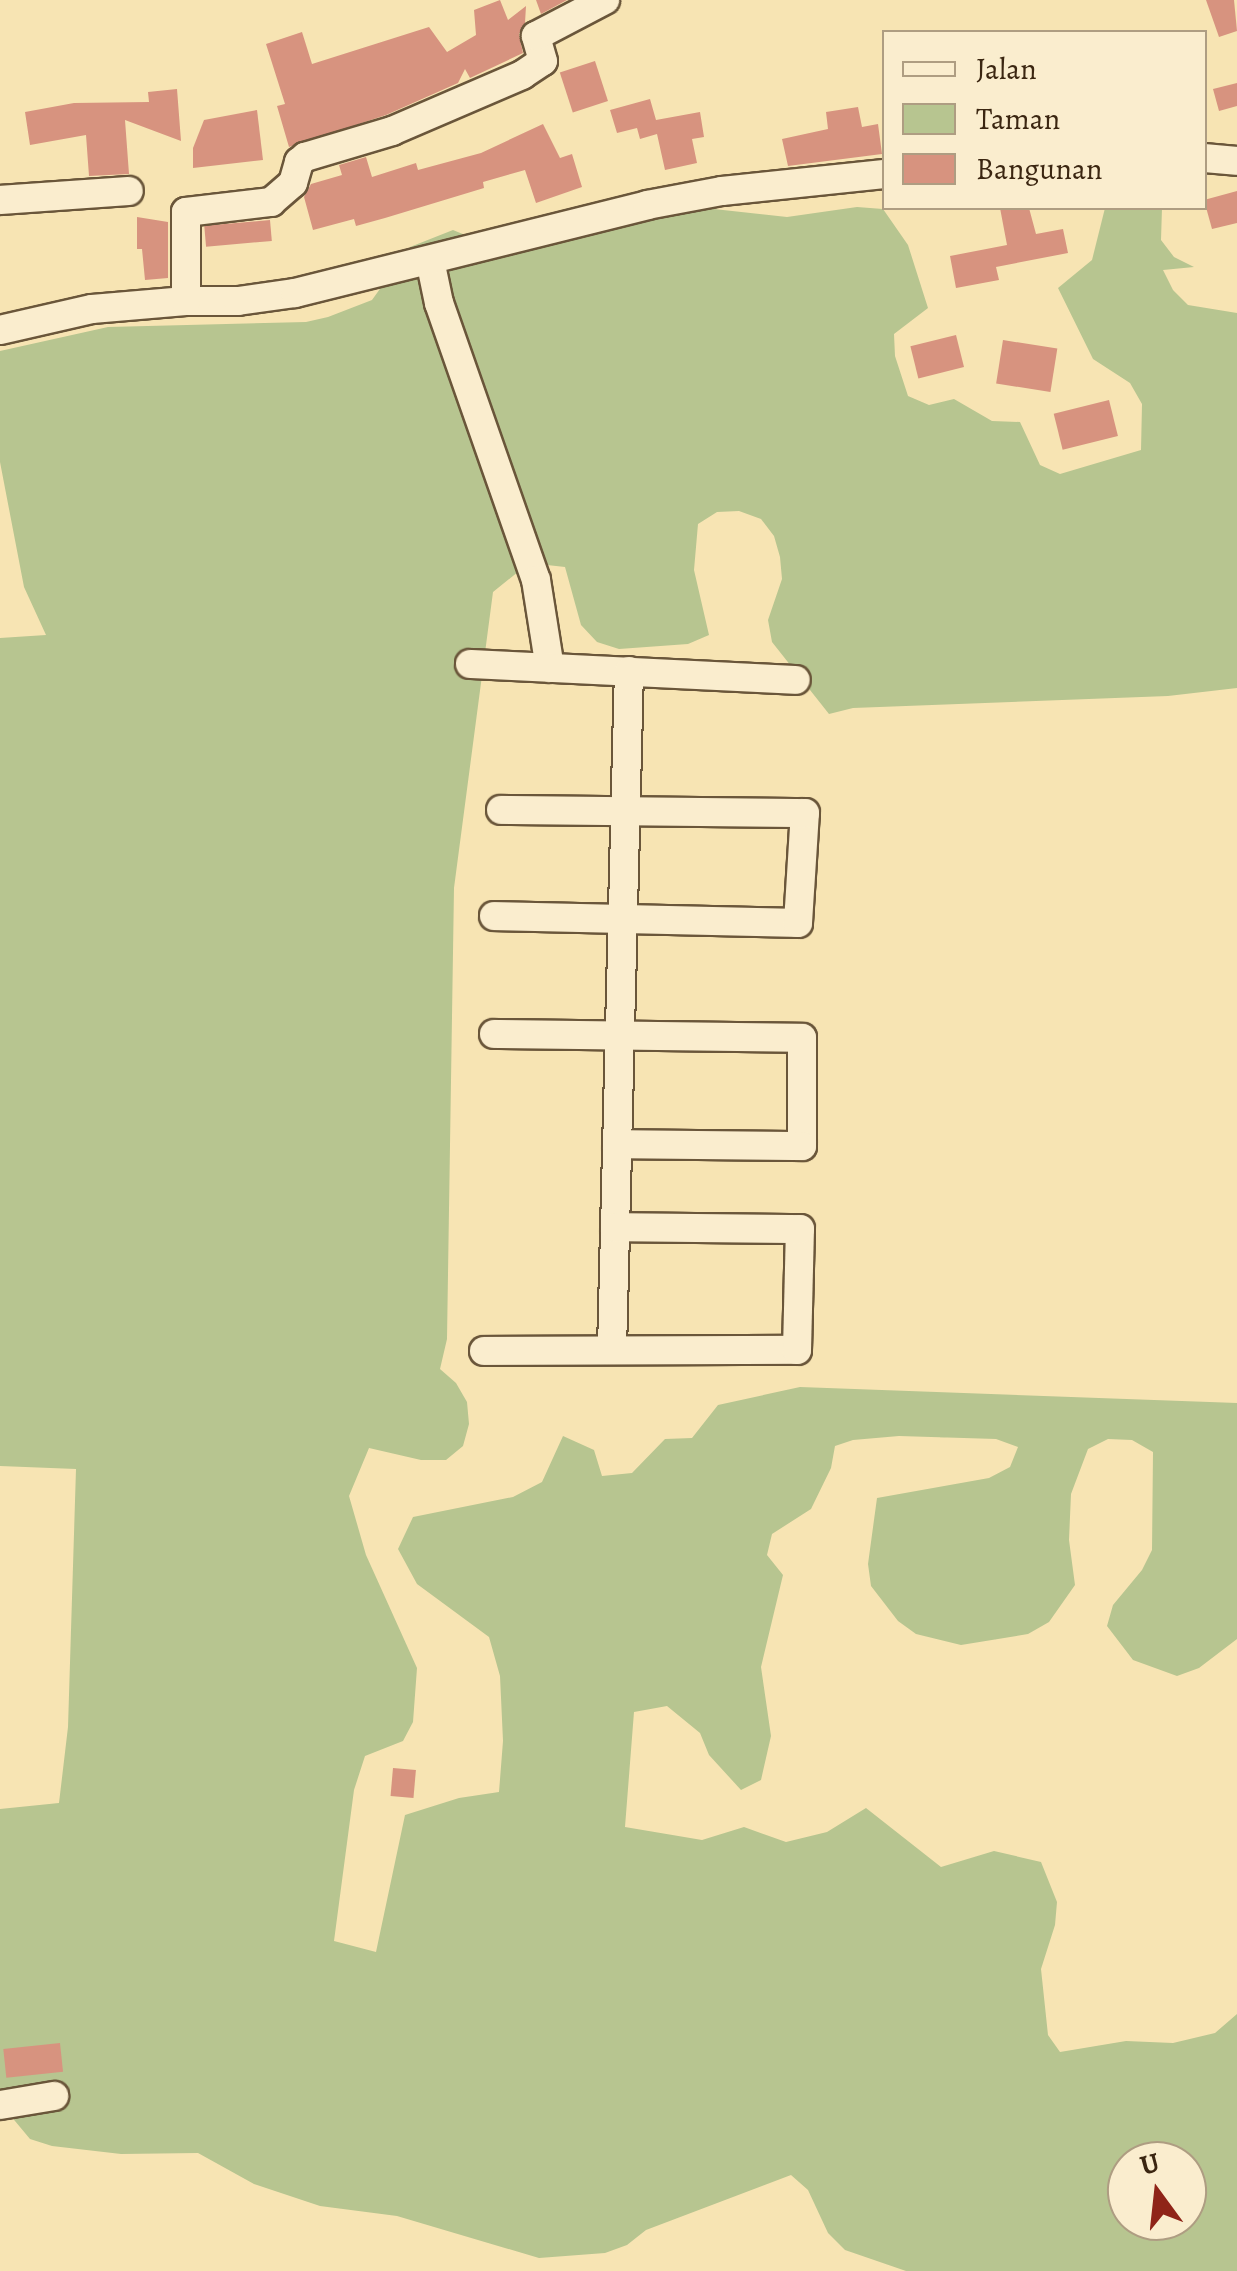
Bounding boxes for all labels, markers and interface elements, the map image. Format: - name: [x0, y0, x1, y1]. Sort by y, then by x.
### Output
- legend: [882, 30, 1207, 210]
- text: Jalan: [976, 49, 1037, 89]
- text: Taman: [976, 99, 1060, 139]
- text: Bangunan: [976, 149, 1102, 189]
- north arrow: [1107, 2141, 1207, 2241]
- text: U: [1136, 2143, 1164, 2185]

